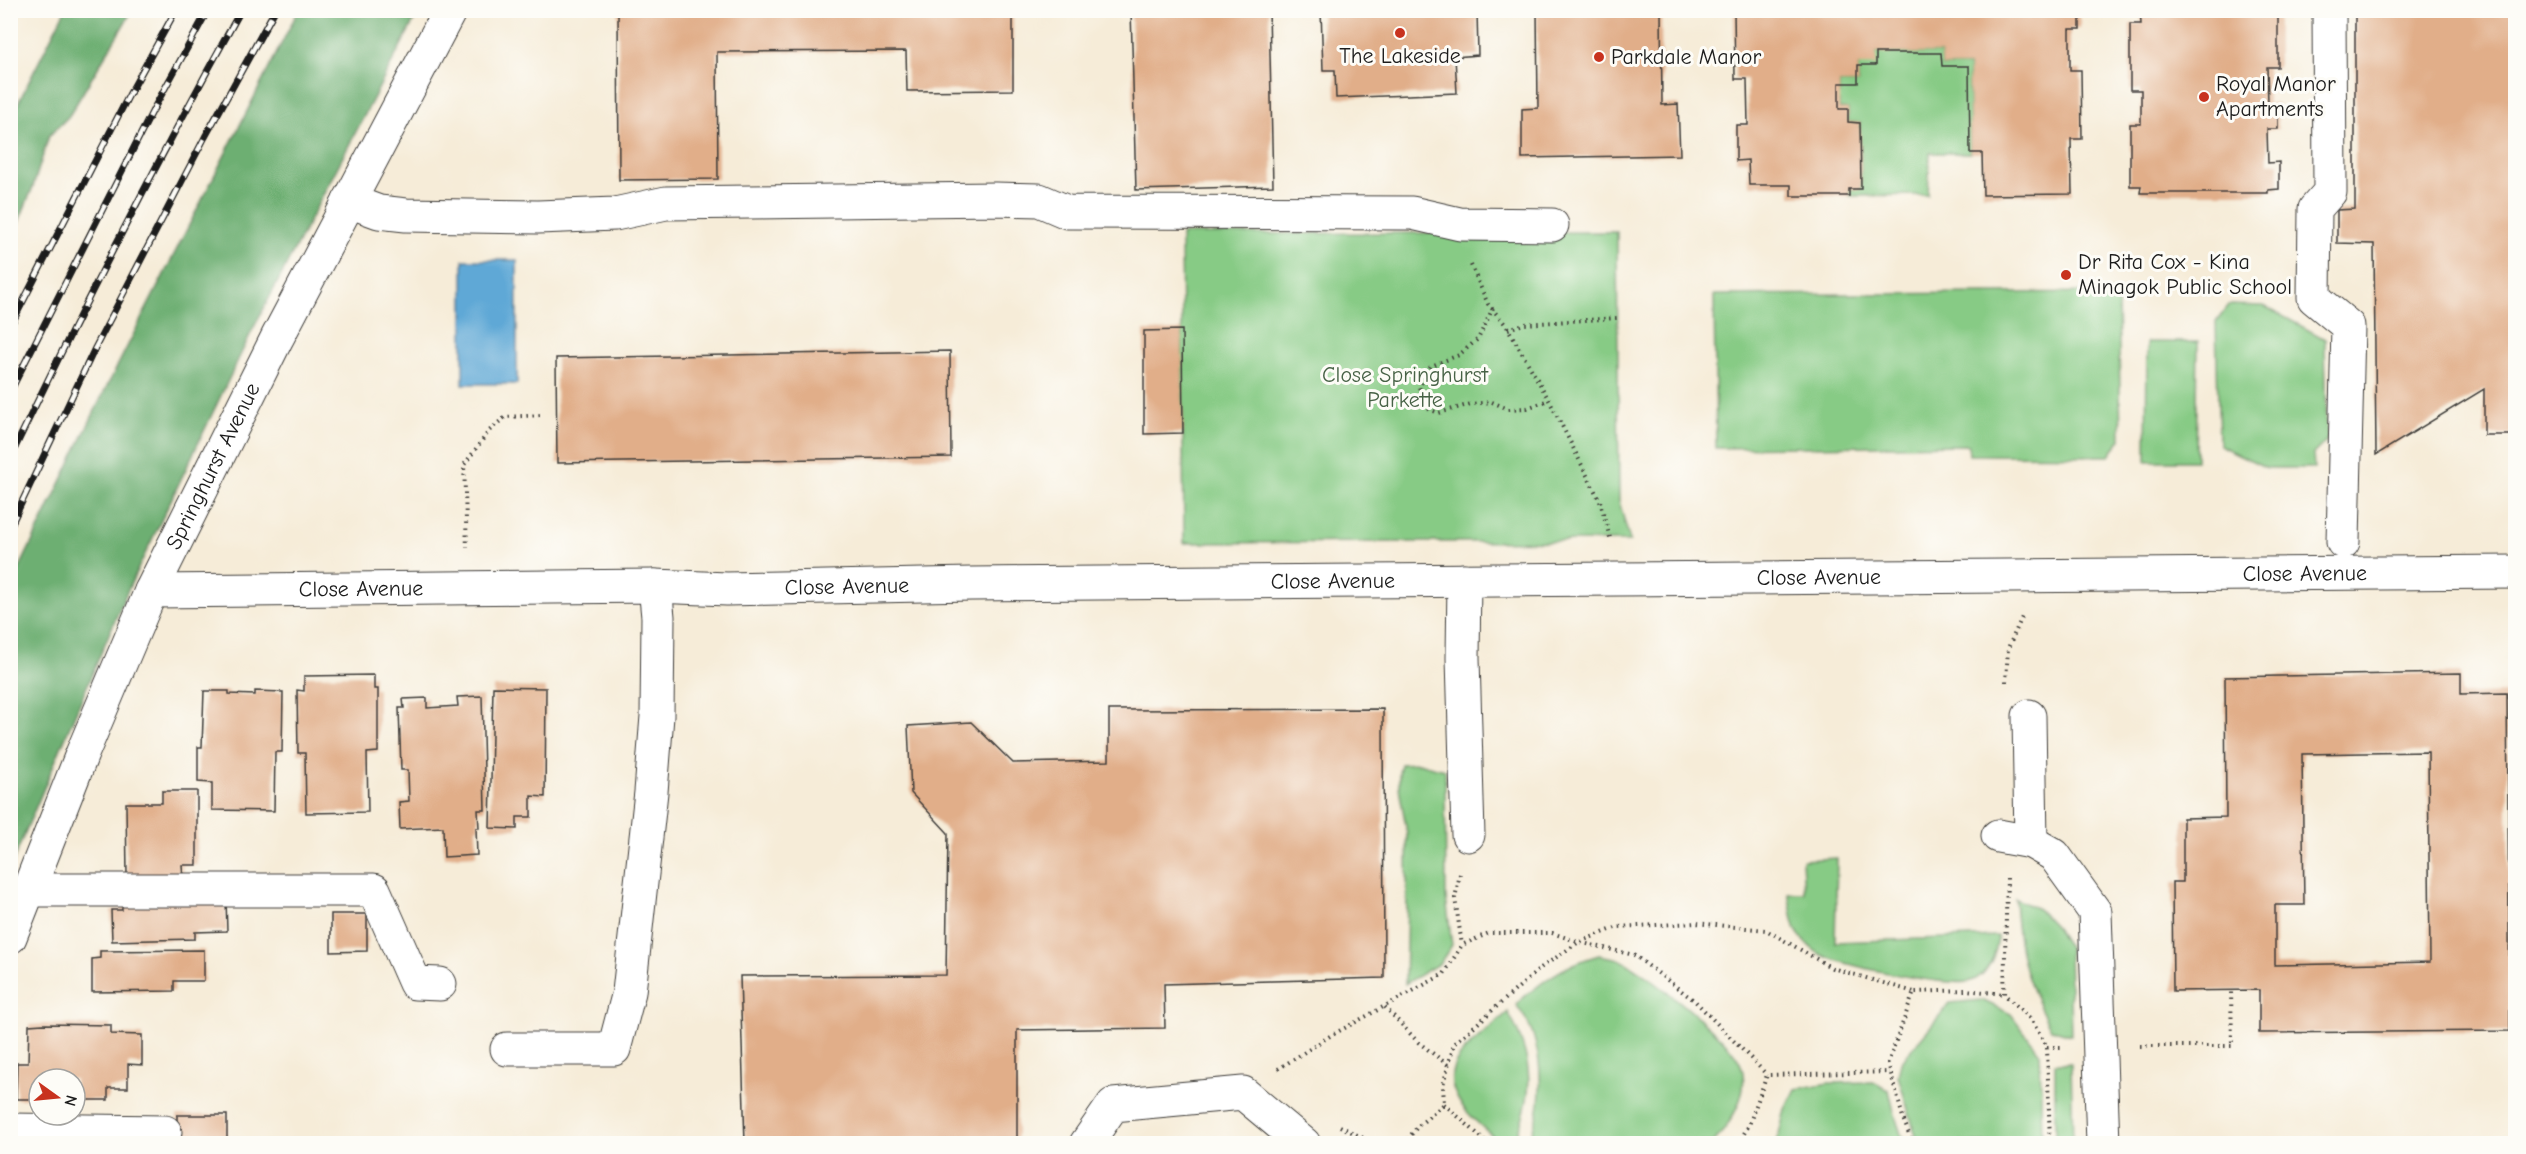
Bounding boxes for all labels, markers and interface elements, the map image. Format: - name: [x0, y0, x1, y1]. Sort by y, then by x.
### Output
- marker: The Lakeside: [1393, 26, 1407, 40]
- place label: The Lakeside: [1339, 43, 1461, 69]
- place label: Parkdale Manor: [1611, 44, 1761, 70]
- marker: Parkdale Manor: [1592, 50, 1606, 64]
- place label: Royal Manor Apartments: [2216, 71, 2336, 122]
- marker: Royal Manor Apartments: [2197, 90, 2211, 104]
- place label: Dr Rita Cox - Kina Minagok Public School: [2078, 249, 2292, 300]
- marker: Dr Rita Cox - Kina Minagok Public School: [2059, 268, 2073, 282]
- park label: Close Springhurst Parkette: [1322, 362, 1489, 413]
- street label: Springhurst Avenue: [161, 379, 266, 554]
- street label: Close Avenue: [2243, 560, 2367, 587]
- street label: Close Avenue: [1757, 564, 1881, 591]
- street label: Close Avenue: [1271, 568, 1395, 595]
- street label: Close Avenue: [784, 572, 909, 601]
- street label: Close Avenue: [299, 575, 423, 603]
- north arrow: [27, 1067, 87, 1127]
- text: N: [60, 1093, 81, 1108]

